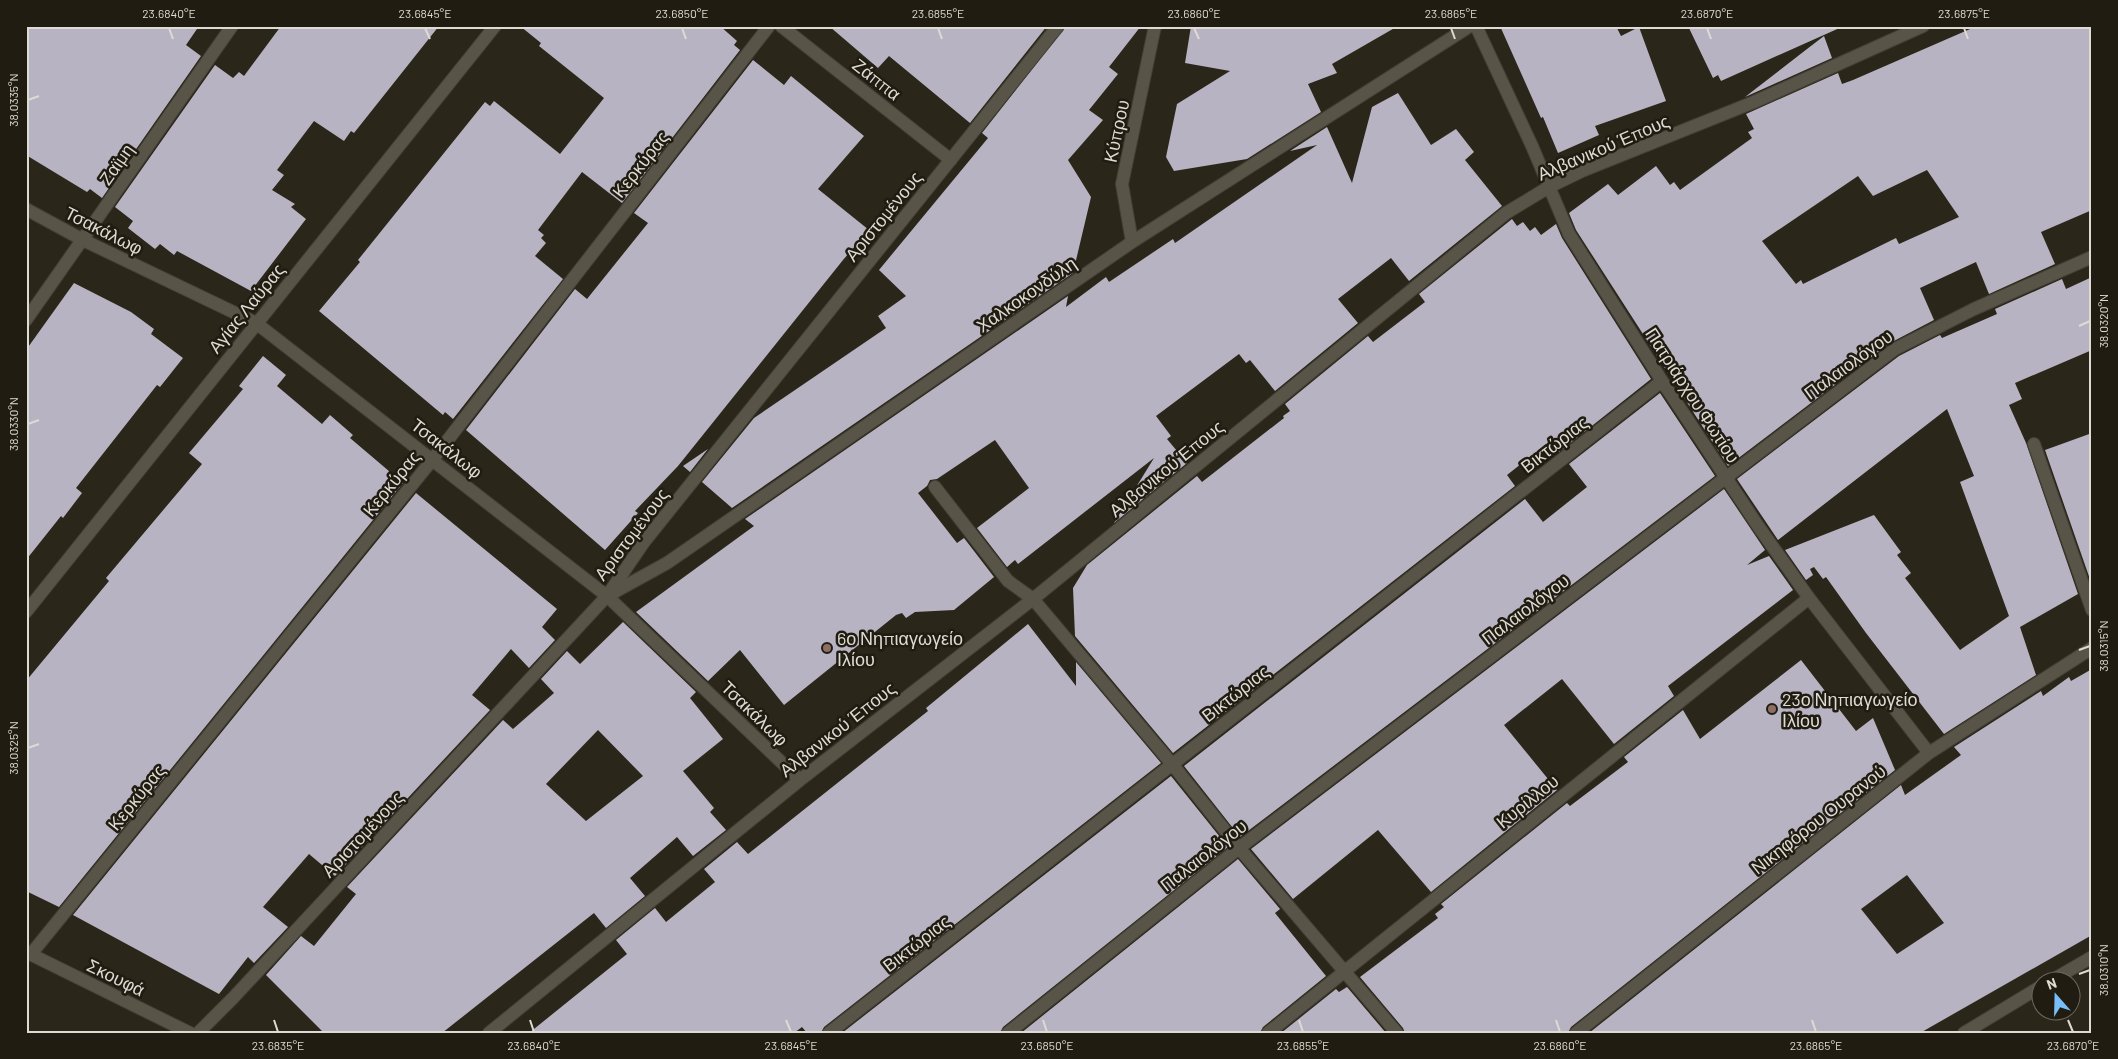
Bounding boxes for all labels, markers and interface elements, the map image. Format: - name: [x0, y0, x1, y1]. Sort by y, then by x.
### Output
- text: 23.6840°E: [142, 6, 196, 20]
- text: 23.6845°E: [399, 6, 451, 20]
- text: 23.6850°E: [655, 6, 709, 20]
- text: 23.6855°E: [912, 6, 964, 20]
- text: 23.6860°E: [1167, 6, 1221, 20]
- text: 23.6865°E: [1425, 6, 1477, 20]
- text: 23.6870°E: [1681, 6, 1733, 20]
- text: 23.6875°E: [1938, 6, 1990, 20]
- street label: Ζάππα: [849, 53, 905, 105]
- text: 38.0335°N: [6, 73, 20, 127]
- street label: Κύπρου: [1099, 98, 1133, 164]
- street label: Αλβανικού Έπους: [1534, 109, 1673, 185]
- street label: Κερκύρας: [607, 126, 673, 202]
- street label: Ζαϊμη: [94, 139, 138, 189]
- street label: Αριστομένους: [840, 166, 926, 266]
- street label: Τσακάλωφ: [62, 201, 146, 259]
- street label: Χαλκοκονδύλη: [972, 251, 1080, 337]
- street label: Αγίας Λαύρας: [203, 258, 289, 357]
- text: 38.0320°N: [2096, 294, 2110, 348]
- street label: Πατριάρχου Φωτίου: [1641, 323, 1745, 467]
- street label: Παλαιολόγου: [1800, 325, 1896, 403]
- text: 38.0330°N: [6, 397, 20, 451]
- street label: Βικτώριας: [1516, 411, 1592, 477]
- street label: Τσακάλωφ: [407, 413, 487, 483]
- street label: Αλβανικού Έπους: [1104, 415, 1228, 521]
- street label: Κερκύρας: [358, 445, 424, 520]
- street label: Αριστομένους: [589, 483, 673, 584]
- street label: Παλαιολόγου: [1477, 569, 1573, 649]
- text: 38.0315°N: [2096, 620, 2110, 672]
- place label: 6ο Νηπιαγωγείο Ιλίου: [837, 627, 963, 670]
- marker: 6ο Νηπιαγωγείο Ιλίου: [821, 642, 833, 654]
- street label: Βικτώριας: [1197, 660, 1273, 726]
- street label: Τσακάλωφ: [717, 676, 793, 750]
- street label: Αλβανικού Έπους: [775, 677, 900, 781]
- place label: 23ο Νηπιαγωγείο Ιλίου: [1782, 688, 1918, 731]
- marker: 23ο Νηπιαγωγείο Ιλίου: [1766, 703, 1778, 715]
- text: 38.0325°N: [6, 721, 20, 775]
- street label: Κερκύρας: [103, 759, 169, 834]
- street label: Νικηφόρου Ουρανού: [1746, 760, 1890, 878]
- street label: Κυρίλλου: [1491, 769, 1563, 833]
- street label: Αριστομένους: [317, 786, 408, 882]
- street label: Παλαιολόγου: [1155, 814, 1251, 896]
- street label: Βικτώριας: [878, 910, 954, 976]
- text: 38.0310°N: [2096, 944, 2110, 996]
- street label: Σκουφά: [83, 954, 149, 1000]
- north arrow: [2030, 972, 2080, 1022]
- text: N: [2044, 974, 2059, 993]
- text: 23.6835°E: [252, 1038, 304, 1052]
- text: 23.6840°E: [507, 1038, 561, 1052]
- text: 23.6845°E: [765, 1038, 817, 1052]
- text: 23.6850°E: [1020, 1038, 1074, 1052]
- text: 23.6855°E: [1277, 1038, 1329, 1052]
- text: 23.6860°E: [1533, 1038, 1587, 1052]
- text: 23.6865°E: [1790, 1038, 1842, 1052]
- text: 23.6870°E: [2047, 1038, 2099, 1052]

